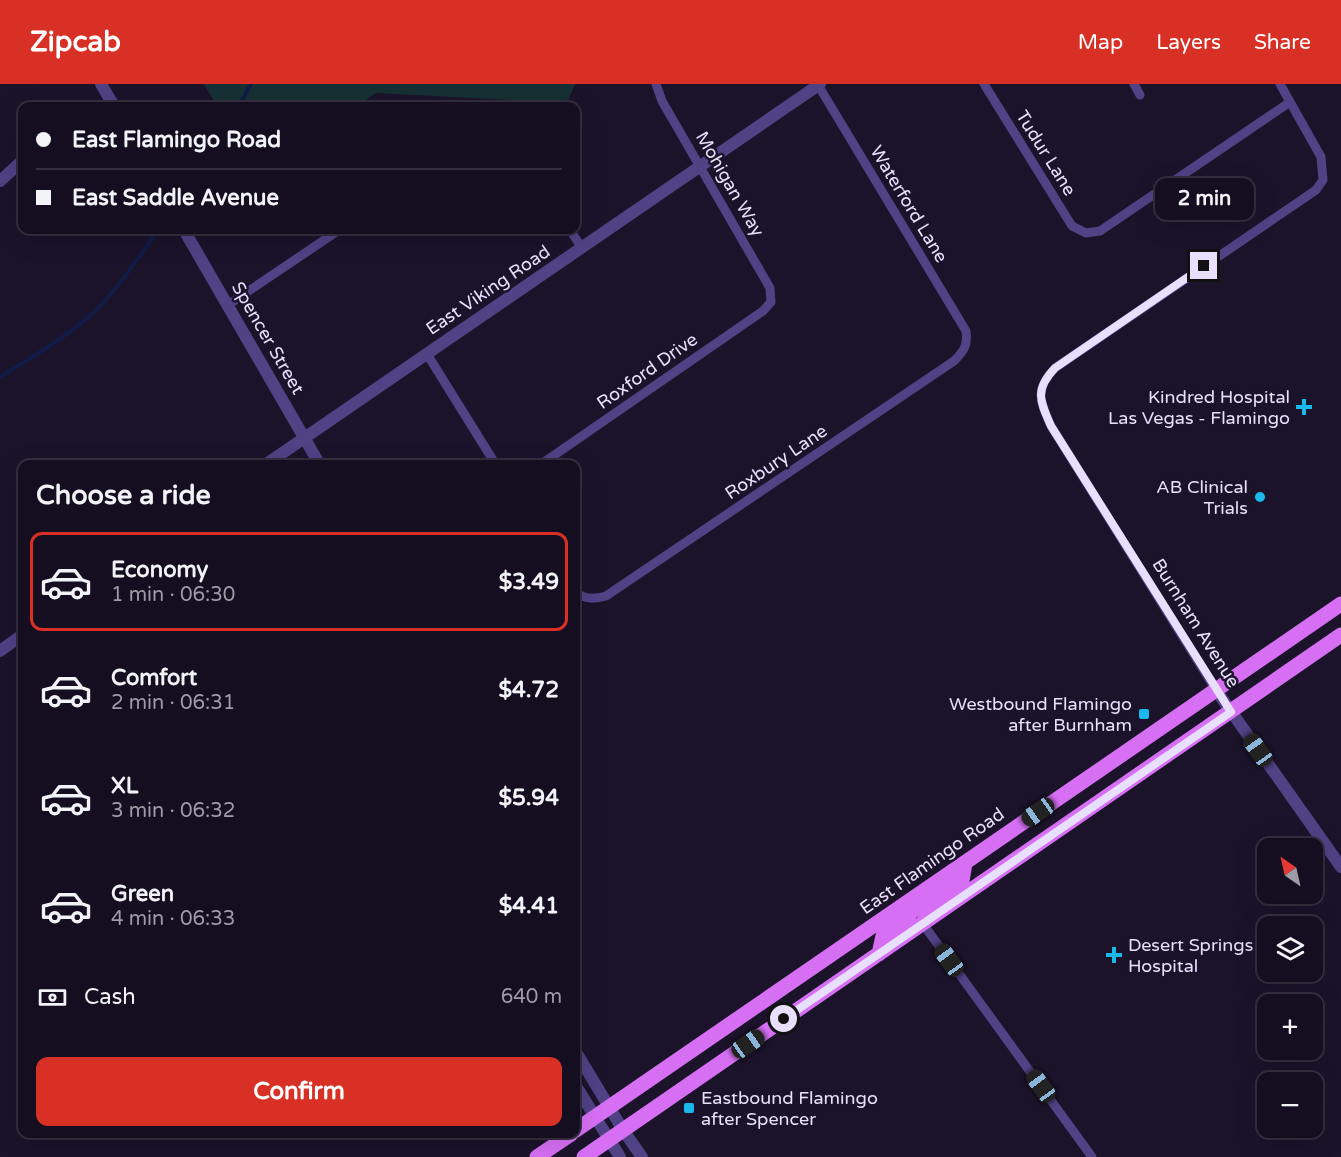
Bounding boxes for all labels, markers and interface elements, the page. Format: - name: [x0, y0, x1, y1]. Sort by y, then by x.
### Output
- text: Zipcab: [30, 25, 121, 59]
- text: Map: [1078, 30, 1123, 55]
- text: Layers: [1156, 30, 1221, 55]
- text: Share: [1254, 30, 1311, 55]
- street label: Tudur Lane: [1011, 106, 1081, 200]
- text: East Flamingo Road: [72, 127, 281, 153]
- street label: Mohigan Way: [691, 128, 769, 241]
- street label: Waterford Lane: [865, 141, 953, 267]
- callout: 2 min: [1154, 179, 1254, 221]
- text: East Saddle Avenue: [72, 185, 279, 211]
- text: 2 min: [1178, 187, 1231, 211]
- street label: East Viking Road: [422, 240, 554, 340]
- route end: [1190, 252, 1217, 279]
- street label: Spencer Street: [227, 278, 309, 398]
- street label: Roxford Drive: [592, 328, 702, 414]
- place label: Kindred Hospital Las Vegas - Flamingo: [1108, 386, 1290, 429]
- marker: Kindred Hospital Las Vegas - Flamingo: [1295, 398, 1313, 416]
- street label: Roxbury Lane: [721, 420, 831, 504]
- place label: AB Clinical Trials: [1156, 476, 1248, 519]
- text: Choose a ride: [36, 479, 211, 512]
- marker: AB Clinical Trials: [1253, 490, 1267, 504]
- street label: Burnham Avenue: [1147, 554, 1245, 692]
- icon: car: [39, 555, 93, 609]
- text: Economy: [111, 557, 208, 583]
- text: $3.49: [499, 569, 559, 595]
- text: 1 min · 06:30: [111, 583, 235, 607]
- icon: car: [39, 663, 93, 717]
- text: Comfort: [111, 665, 197, 691]
- text: $4.72: [498, 677, 559, 703]
- text: 2 min · 06:31: [111, 691, 235, 715]
- place label: Westbound Flamingo after Burnham: [949, 693, 1132, 736]
- marker: Westbound Flamingo after Burnham: [1137, 707, 1151, 721]
- car: [1240, 730, 1276, 770]
- icon: car: [39, 771, 93, 825]
- text: XL: [111, 773, 138, 799]
- text: $5.94: [498, 785, 559, 811]
- car: [1018, 794, 1058, 830]
- text: 3 min · 06:32: [111, 799, 235, 823]
- street label: East Flamingo Road: [856, 803, 1008, 919]
- north arrow: [1257, 838, 1323, 904]
- map controls: [1257, 838, 1323, 1138]
- icon: car: [39, 879, 93, 933]
- text: Green: [111, 881, 174, 907]
- text: $4.41: [499, 893, 559, 919]
- text: 4 min · 06:33: [111, 907, 235, 931]
- button: layers: [1257, 916, 1323, 982]
- place label: Desert Springs Hospital: [1128, 934, 1253, 977]
- car: [931, 940, 967, 980]
- marker: Desert Springs Hospital: [1105, 946, 1123, 964]
- icon: cash: [36, 981, 69, 1014]
- text: Cash: [84, 984, 136, 1010]
- text: 640 m: [501, 985, 562, 1009]
- button: +: [1257, 994, 1323, 1060]
- route start: [770, 1005, 797, 1032]
- car: [728, 1026, 768, 1062]
- button: Confirm: [36, 1057, 562, 1126]
- car: [1023, 1066, 1059, 1106]
- button: −: [1257, 1072, 1323, 1138]
- place label: Eastbound Flamingo after Spencer: [701, 1087, 878, 1130]
- marker: Eastbound Flamingo after Spencer: [682, 1101, 696, 1115]

